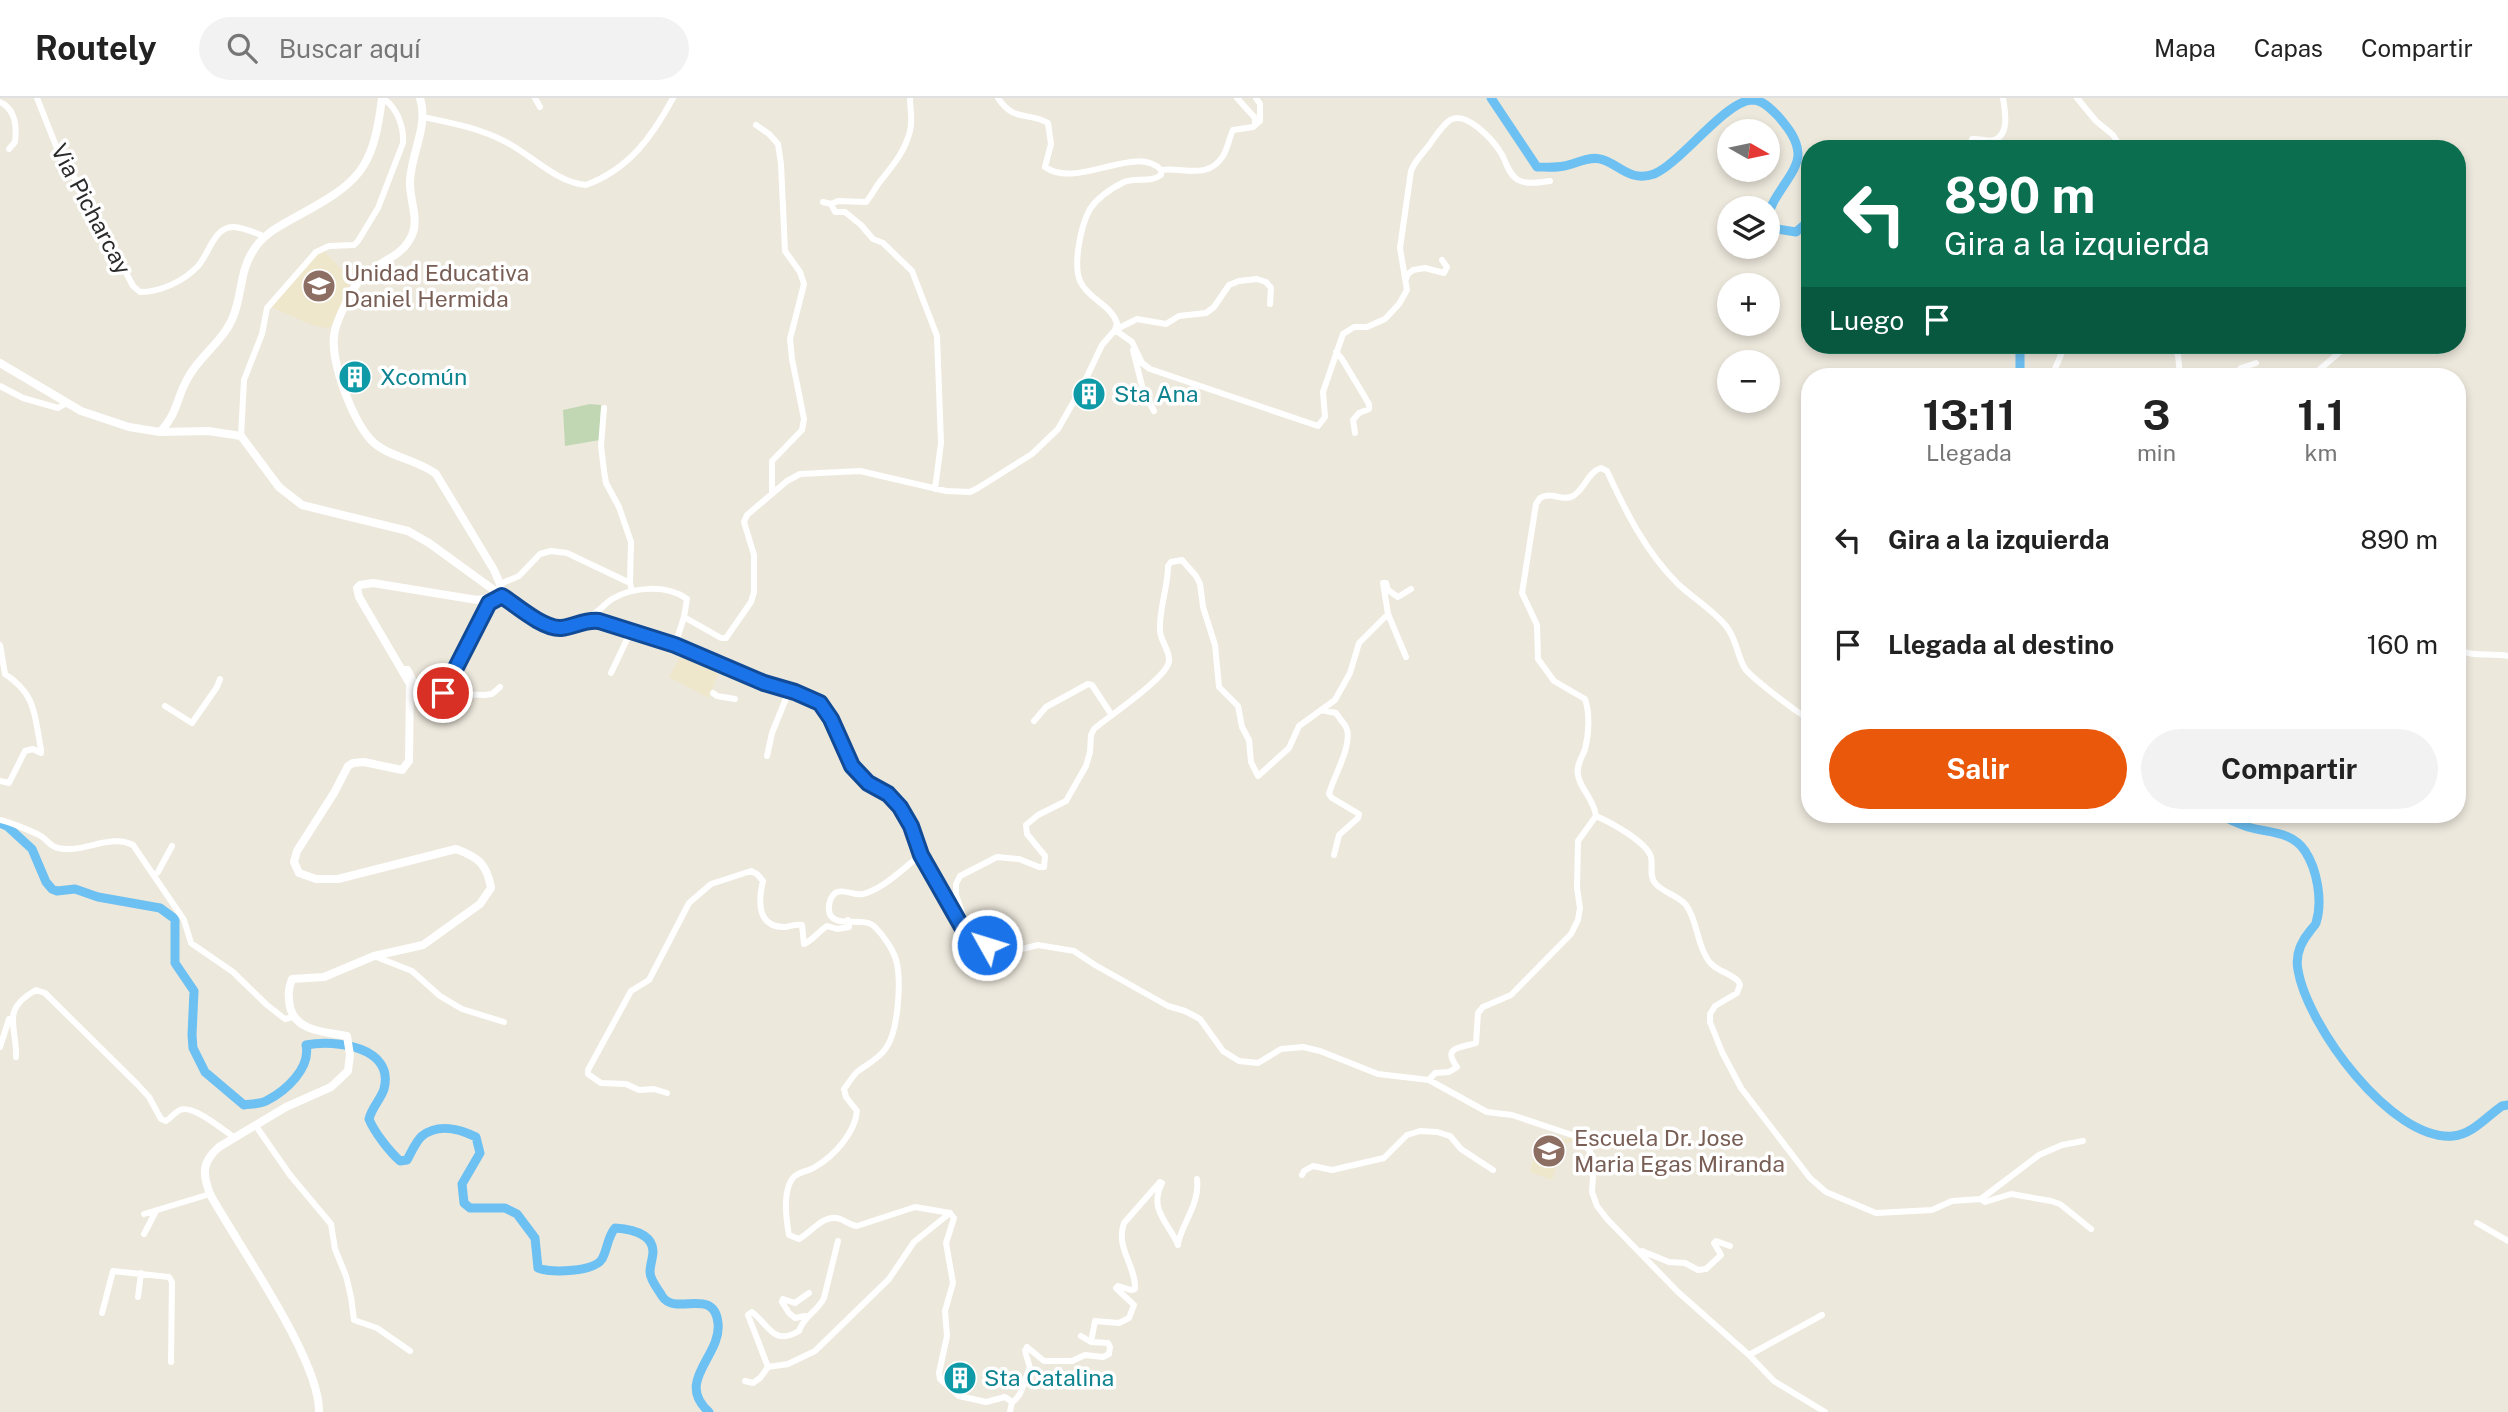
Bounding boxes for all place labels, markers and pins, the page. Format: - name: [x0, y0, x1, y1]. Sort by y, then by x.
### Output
- place label: Unidad Educativa Daniel Hermida: [344, 259, 529, 312]
- school or university icon: Unidad Educativa Daniel Hermida: [300, 267, 338, 305]
- building icon: Xcomún: [336, 358, 374, 396]
- place label: Xcomún: [380, 363, 467, 390]
- building icon: Sta Ana: [1070, 375, 1108, 413]
- place label: Sta Ana: [1114, 380, 1198, 407]
- pin: [413, 663, 473, 723]
- place label: Escuela Dr. Jose Maria Egas Miranda: [1574, 1124, 1785, 1177]
- school or university icon: Escuela Dr. Jose Maria Egas Miranda: [1530, 1132, 1568, 1170]
- building icon: Sta Catalina: [941, 1359, 979, 1397]
- place label: Sta Catalina: [984, 1364, 1114, 1391]

